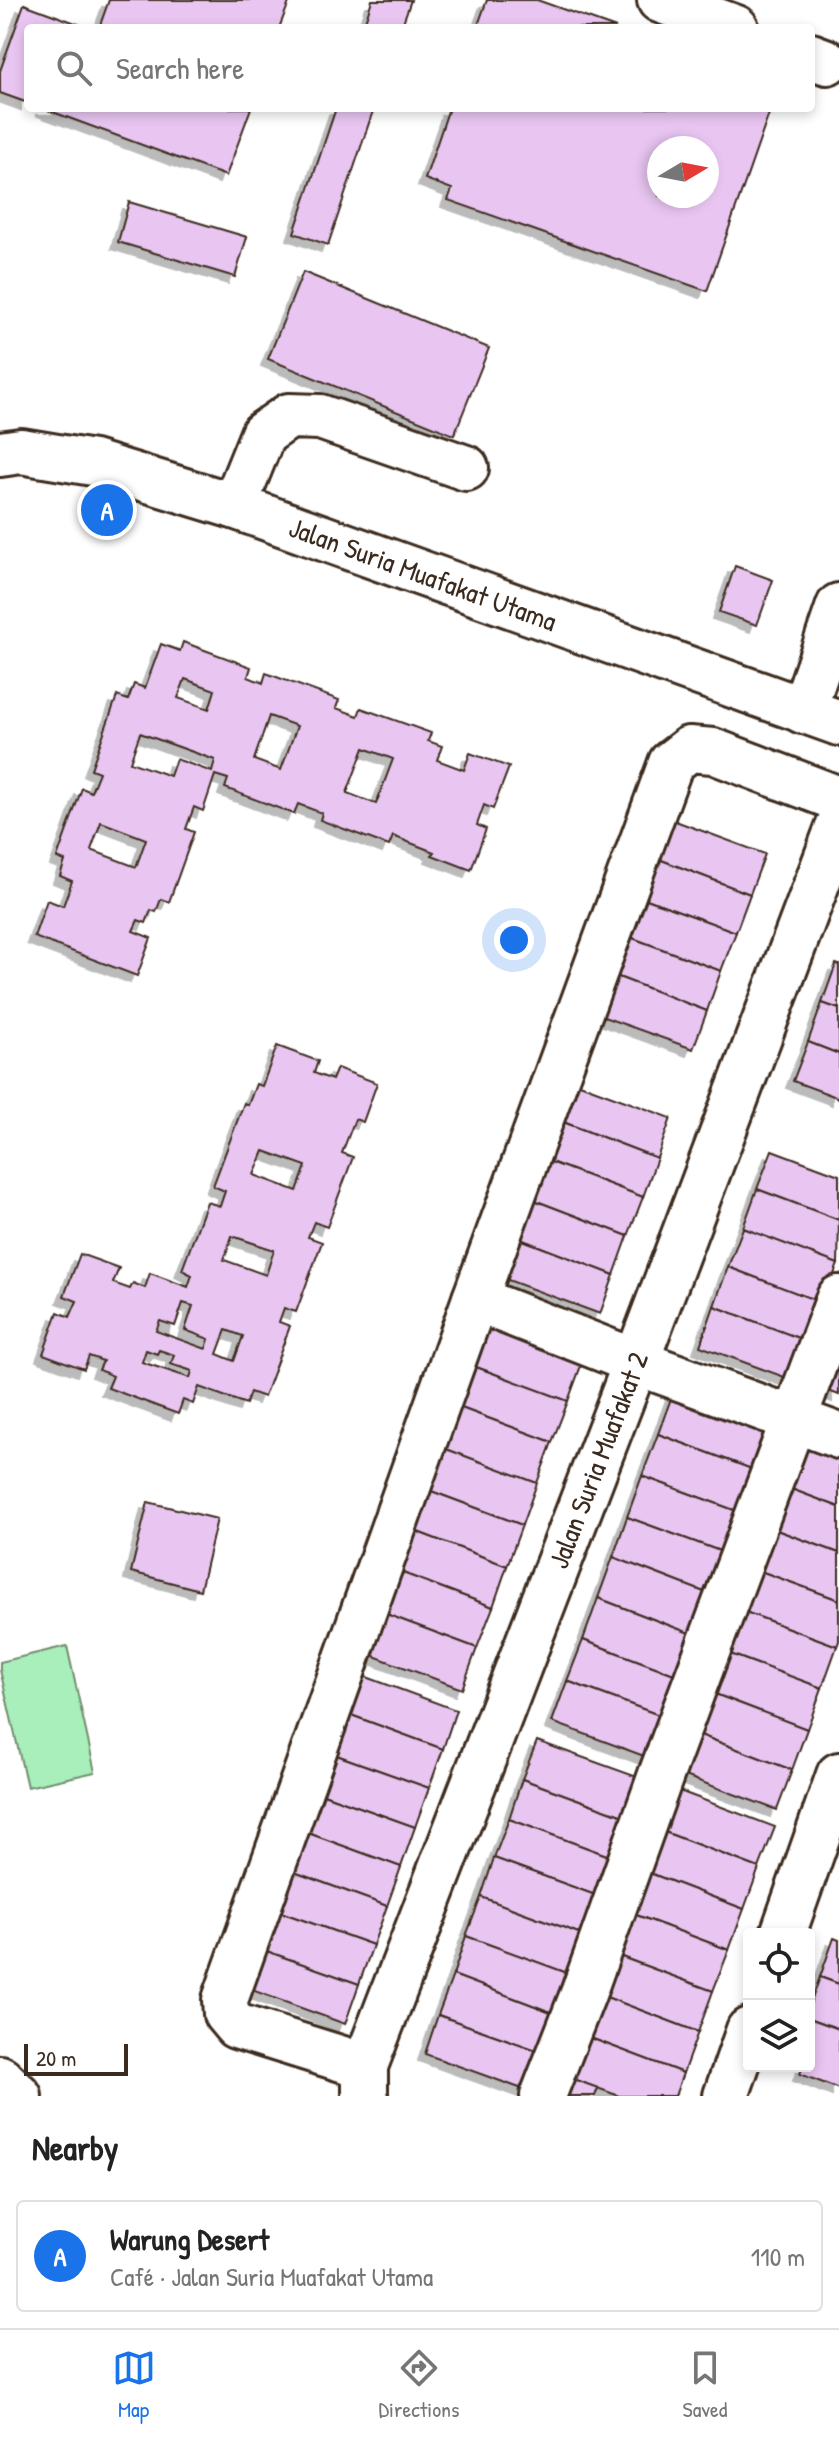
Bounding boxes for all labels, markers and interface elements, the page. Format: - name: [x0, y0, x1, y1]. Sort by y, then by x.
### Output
- search box: [24, 24, 815, 112]
- icon: search: [52, 46, 96, 90]
- text: Search here: [116, 48, 244, 88]
- north arrow: [647, 136, 719, 208]
- pin: A: [81, 480, 133, 540]
- street label: Jalan Suria Muafakat Utama: [284, 508, 562, 640]
- your location: [494, 920, 534, 960]
- street label: Jalan Suria Muafakat 2: [539, 1346, 657, 1574]
- map controls: [743, 1928, 815, 2072]
- button: locate: [743, 1928, 815, 2000]
- button: layers: [743, 2000, 815, 2072]
- scale bar: [24, 2040, 128, 2076]
- text: 20 m: [36, 2043, 76, 2073]
- text: Nearby: [32, 2125, 118, 2171]
- text: Warung Desert: [110, 2219, 269, 2259]
- text: A: [54, 2239, 66, 2274]
- text: 110 m: [751, 2239, 805, 2274]
- text: Café · Jalan Suria Muafakat Utama: [110, 2259, 433, 2294]
- tab: Map: [112, 2346, 156, 2424]
- tab: Directions: [379, 2346, 460, 2424]
- tab: Saved: [683, 2346, 727, 2424]

